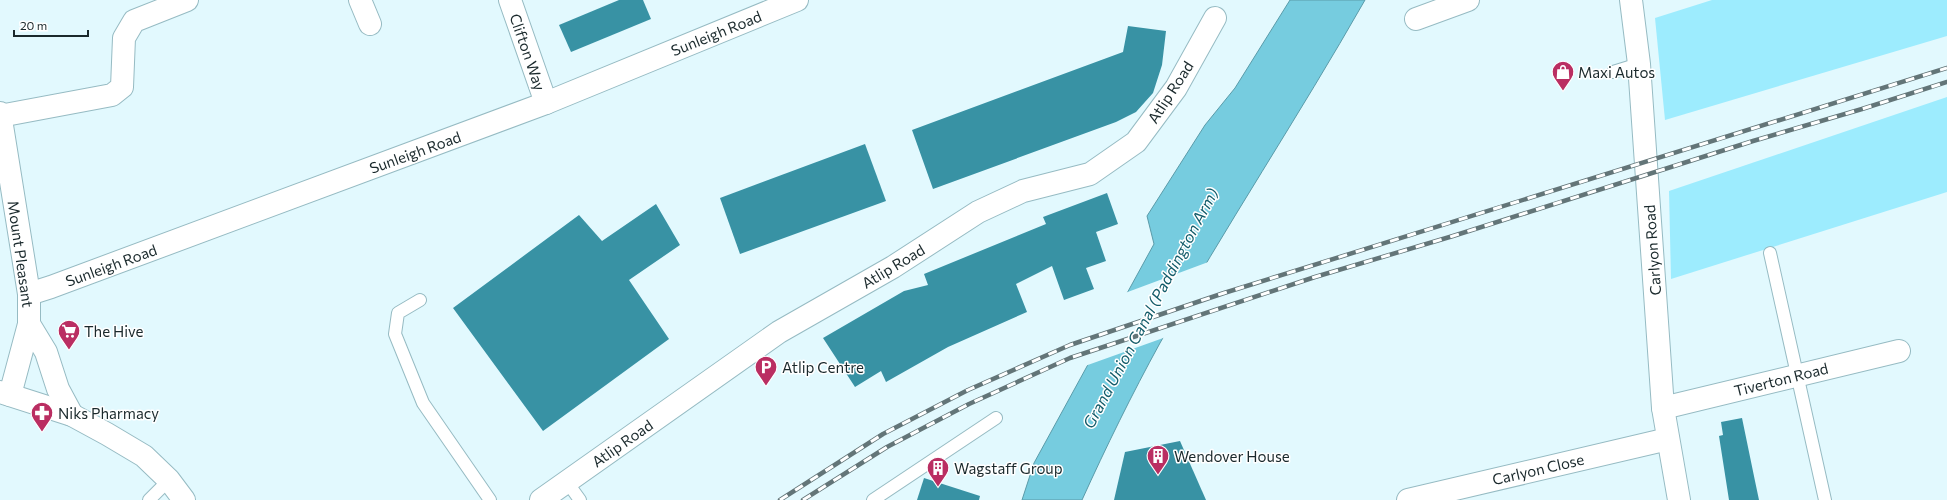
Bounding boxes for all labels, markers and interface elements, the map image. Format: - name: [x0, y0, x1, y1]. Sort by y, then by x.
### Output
- street label: Sunleigh Road: [668, 7, 764, 59]
- street label: Clifton Way: [506, 11, 550, 93]
- scale bar: [14, 12, 88, 38]
- text: 20 m: [20, 18, 47, 32]
- street label: Atlip Road: [1143, 58, 1197, 126]
- shop icon: Maxi Autos: [1550, 59, 1576, 92]
- place label: Maxi Autos: [1578, 63, 1655, 81]
- street label: Sunleigh Road: [367, 127, 463, 177]
- water label: Grand Union Canal (Paddington Arm): [1078, 185, 1222, 431]
- street label: Mount Pleasant: [5, 199, 37, 309]
- street label: Carlyon Road: [1640, 204, 1664, 296]
- street label: Sunleigh Road: [63, 240, 159, 290]
- street label: Atlip Road: [858, 240, 928, 292]
- supermarket icon: The Hive: [56, 318, 82, 351]
- place label: The Hive: [84, 322, 144, 340]
- parking icon: Atlip Centre: [753, 354, 779, 387]
- place label: Atlip Centre: [782, 358, 864, 376]
- street label: Tiverton Road: [1732, 359, 1830, 399]
- pharmacy icon: Niks Pharmacy: [29, 400, 55, 433]
- place label: Niks Pharmacy: [58, 404, 159, 422]
- street label: Atlip Road: [588, 415, 656, 471]
- building icon: Wendover House: [1145, 443, 1171, 476]
- place label: Wendover House: [1174, 447, 1290, 465]
- street label: Carlyon Close: [1490, 450, 1586, 488]
- building icon: Wagstaff Group: [925, 455, 951, 488]
- place label: Wagstaff Group: [954, 459, 1063, 477]

